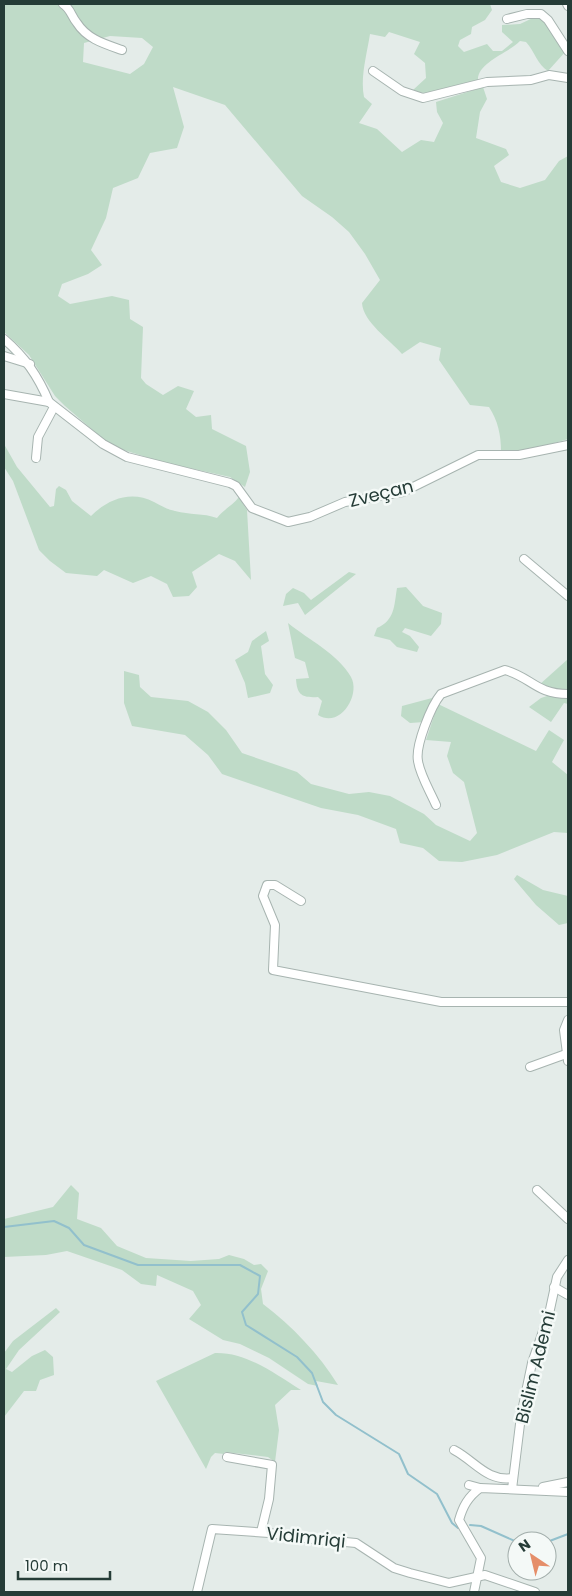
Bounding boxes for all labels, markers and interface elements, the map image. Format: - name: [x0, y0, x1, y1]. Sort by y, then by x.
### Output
- street label: Zveçan: [346, 473, 416, 513]
- street label: Bislim Ademi: [509, 1308, 561, 1426]
- street label: Vidimriqi: [265, 1520, 347, 1554]
- north arrow: [507, 1531, 557, 1581]
- text: N: [514, 1534, 535, 1557]
- scale bar: [18, 1548, 110, 1580]
- text: 100 m: [25, 1555, 68, 1576]

